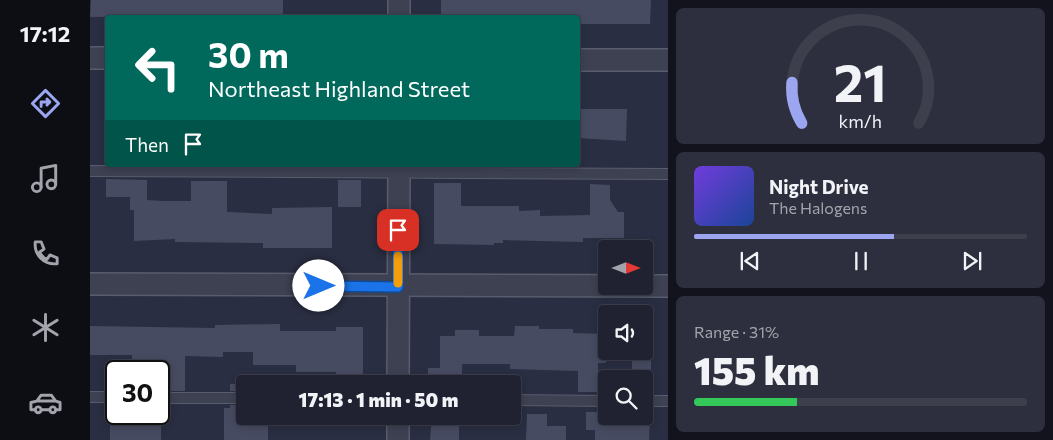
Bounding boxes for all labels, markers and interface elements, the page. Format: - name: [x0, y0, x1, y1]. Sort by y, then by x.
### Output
- text: 17:12: [20, 20, 70, 47]
- text: 30 m: [208, 32, 289, 75]
- icon: left: [125, 35, 190, 100]
- text: 21: [834, 49, 887, 113]
- text: Northeast Highland Street: [208, 75, 470, 102]
- icon: directions: [28, 86, 63, 121]
- text: km/h: [839, 110, 882, 132]
- icon: arrive: [179, 130, 207, 158]
- text: Then: [125, 133, 169, 156]
- icon: music: [28, 161, 63, 196]
- text: Night Drive: [769, 175, 869, 198]
- text: The Halogens: [769, 198, 867, 217]
- pin: [377, 209, 419, 251]
- icon: arrive: [384, 216, 412, 244]
- icon: phone: [28, 236, 63, 271]
- north arrow: [598, 240, 652, 295]
- map controls: [598, 240, 653, 425]
- icon: previous: [736, 247, 764, 275]
- icon: pause: [847, 247, 875, 275]
- icon: next: [958, 247, 986, 275]
- position arrow: [292, 259, 344, 311]
- button: sound: [598, 305, 653, 360]
- icon: climate: [28, 310, 63, 345]
- text: Range · 31%: [694, 322, 779, 341]
- text: 155 km: [694, 346, 819, 393]
- speed limit sign: 30: [105, 360, 170, 425]
- button: search: [598, 370, 653, 425]
- icon: car: [28, 385, 63, 420]
- text: 17:13 · 1 min · 50 m: [299, 388, 458, 411]

